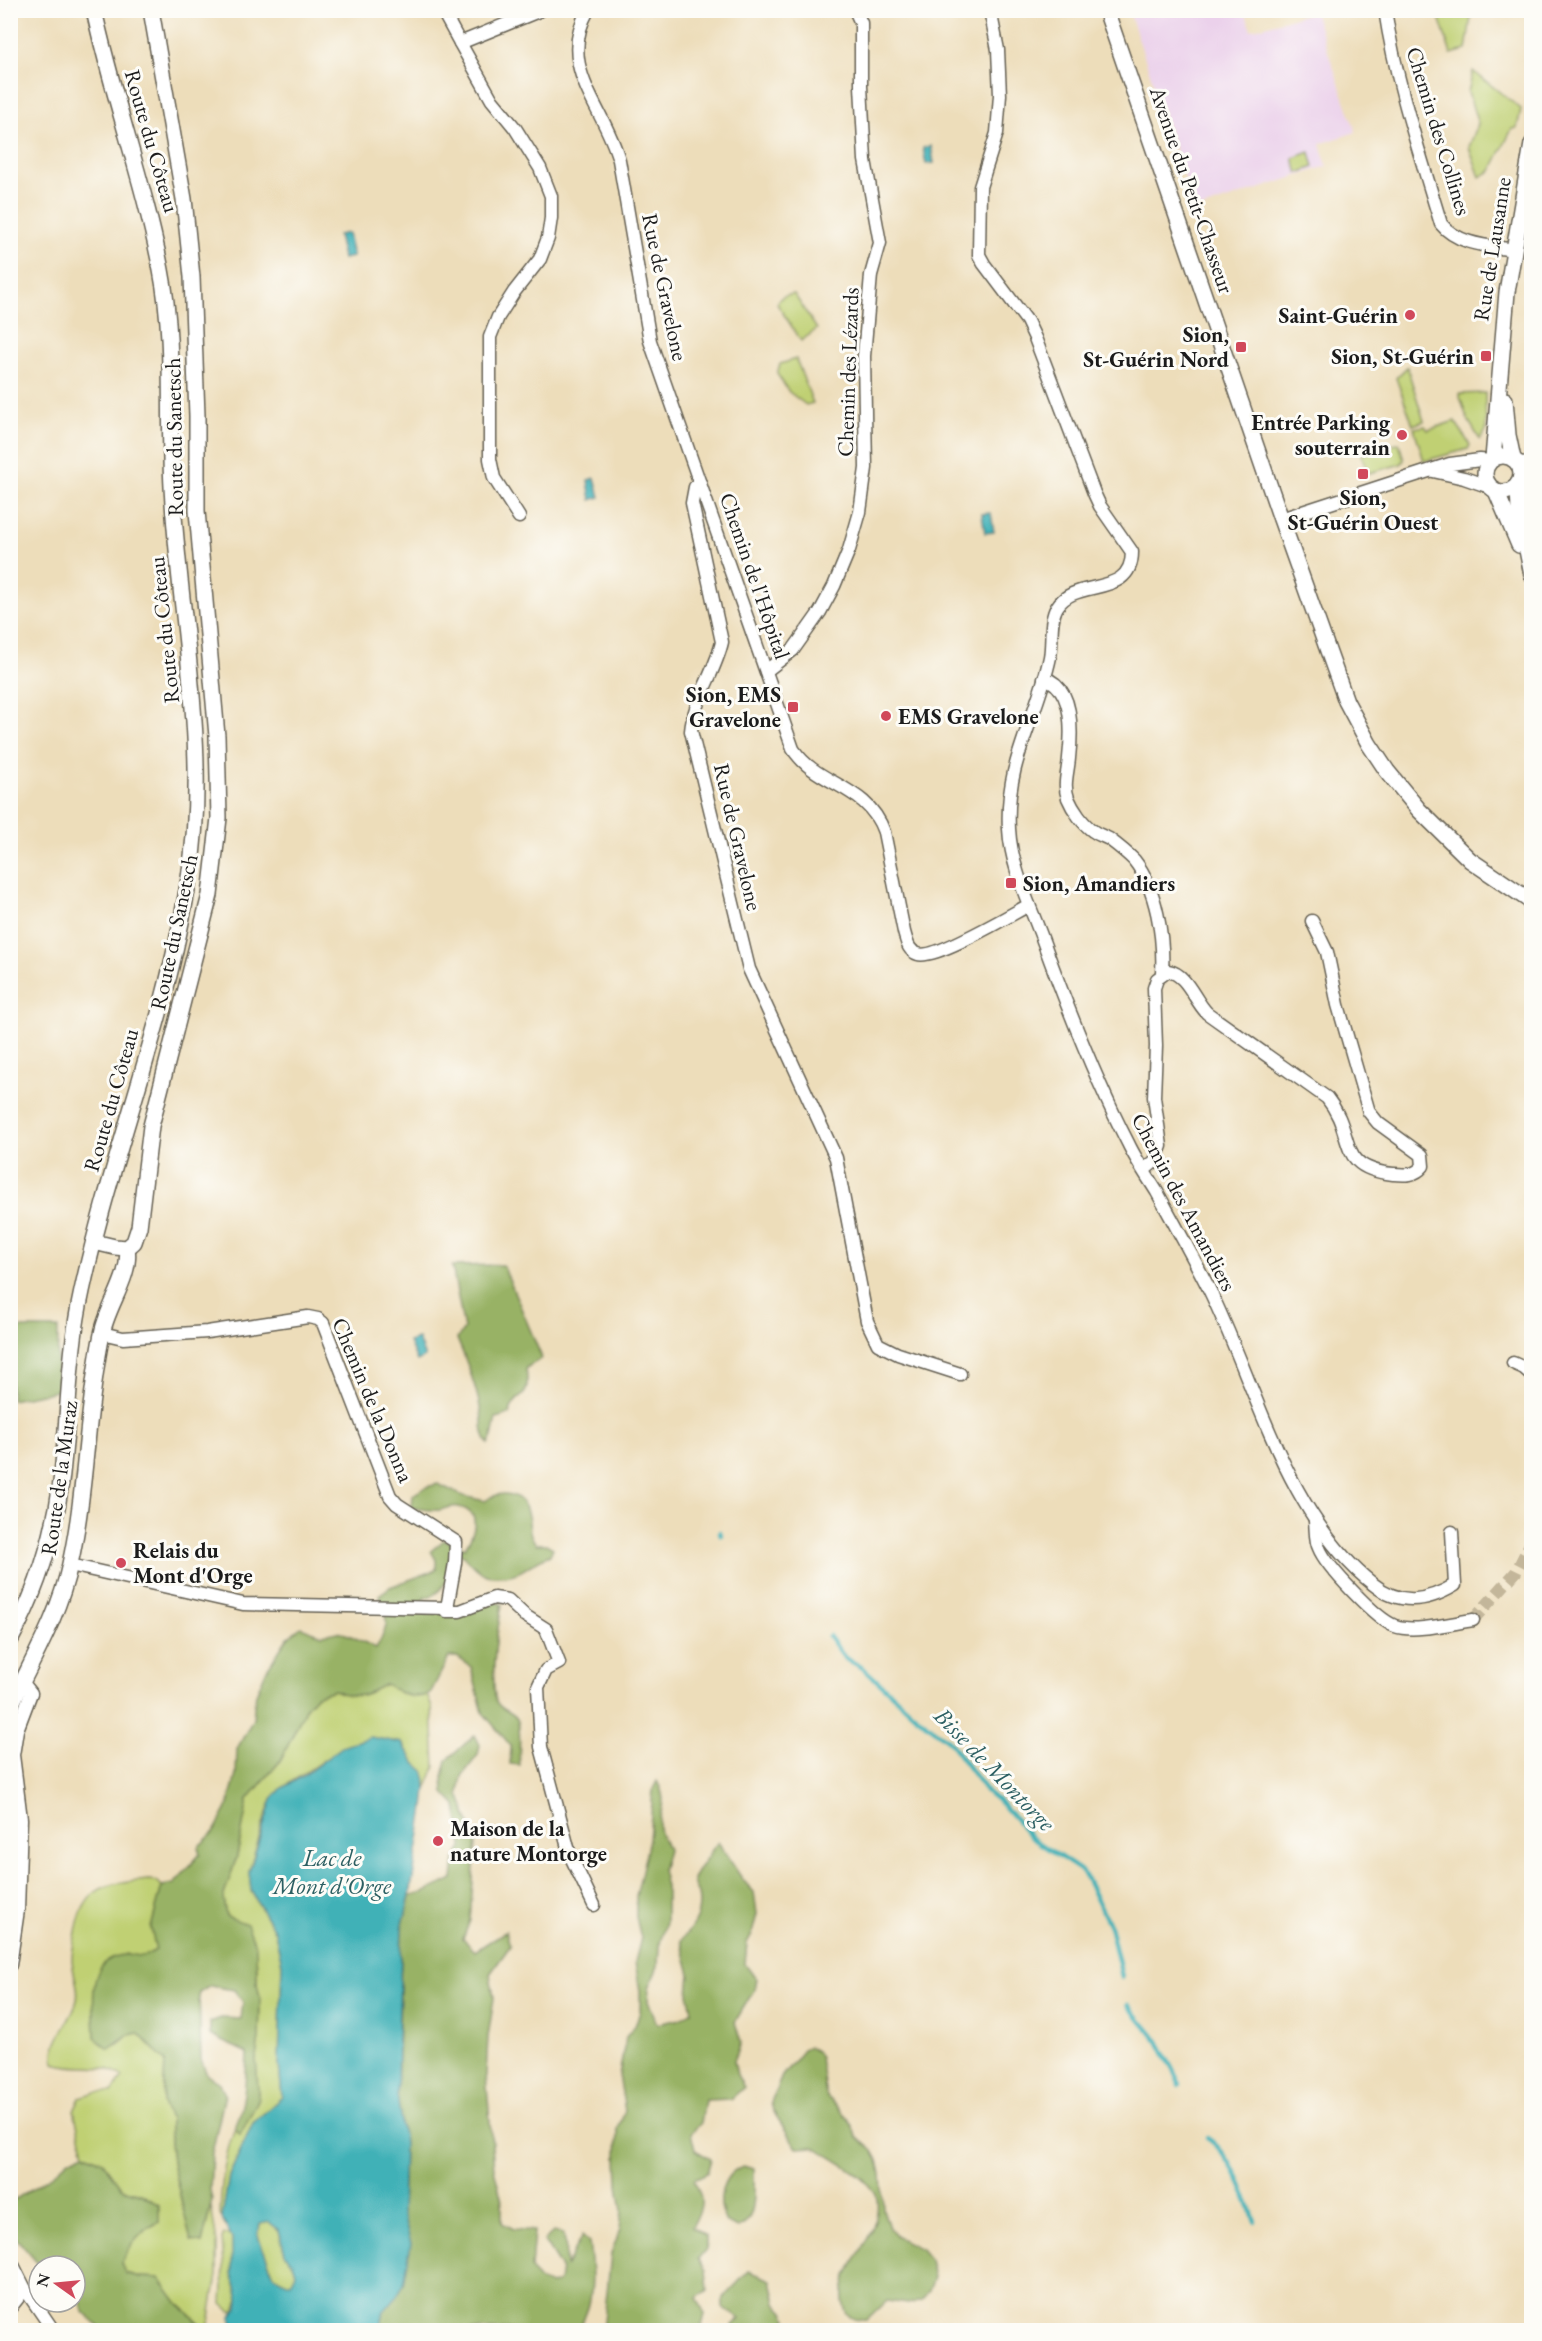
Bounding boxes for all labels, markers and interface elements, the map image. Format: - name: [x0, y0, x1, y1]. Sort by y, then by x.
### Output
- street label: Chemin des Collines: [1400, 43, 1478, 219]
- street label: Route du Côteau: [118, 66, 186, 216]
- street label: Avenue du Petit-Chasseur: [1143, 82, 1241, 298]
- street label: Rue de Lausanne: [1466, 175, 1518, 323]
- street label: Rue de Gravelone: [635, 211, 695, 364]
- street label: Chemin des Lézards: [831, 287, 865, 457]
- place label: Saint-Guérin: [1279, 301, 1399, 330]
- marker: Saint-Guérin: [1403, 308, 1417, 322]
- place label: Sion, St-Guérin Nord: [1083, 320, 1229, 374]
- marker: Sion, St-Guérin Nord: [1234, 340, 1248, 354]
- place label: Sion, St-Guérin: [1331, 342, 1475, 371]
- marker: Sion, St-Guérin: [1479, 349, 1493, 363]
- street label: Route du Sanetsch: [158, 357, 190, 517]
- place label: Entrée Parking souterrain: [1251, 408, 1391, 462]
- marker: Entrée Parking souterrain: [1395, 428, 1409, 442]
- marker: Sion, St-Guérin Ouest: [1356, 467, 1370, 481]
- place label: Sion, St-Guérin Ouest: [1288, 483, 1439, 537]
- street label: Chemin de l'Hôpital: [713, 489, 797, 663]
- street label: Route du Côteau: [142, 555, 186, 705]
- place label: Sion, EMS Gravelone: [686, 680, 781, 734]
- marker: Sion, EMS Gravelone: [786, 700, 800, 714]
- place label: EMS Gravelone: [898, 702, 1039, 731]
- marker: EMS Gravelone: [879, 709, 893, 723]
- street label: Rue de Gravelone: [707, 761, 769, 914]
- street label: Route du Sanetsch: [143, 851, 205, 1013]
- place label: Sion, Amandiers: [1023, 869, 1175, 898]
- marker: Sion, Amandiers: [1004, 876, 1018, 890]
- street label: Route du Côteau: [77, 1025, 145, 1175]
- street label: Chemin des Amandiers: [1125, 1108, 1243, 1296]
- street label: Chemin de la Donna: [325, 1313, 421, 1487]
- street label: Route de la Muraz: [34, 1398, 84, 1557]
- place label: Relais du Mont d'Orge: [133, 1536, 253, 1590]
- marker: Relais du Mont d'Orge: [114, 1556, 128, 1570]
- water label: Bisse de Montorge: [927, 1699, 1063, 1838]
- place label: Maison de la nature Montorge: [450, 1814, 607, 1868]
- marker: Maison de la nature Montorge: [431, 1834, 445, 1848]
- water label: Lac de Mont d'Orge: [271, 1842, 392, 1901]
- north arrow: [27, 2254, 87, 2314]
- text: N: [31, 2271, 55, 2289]

